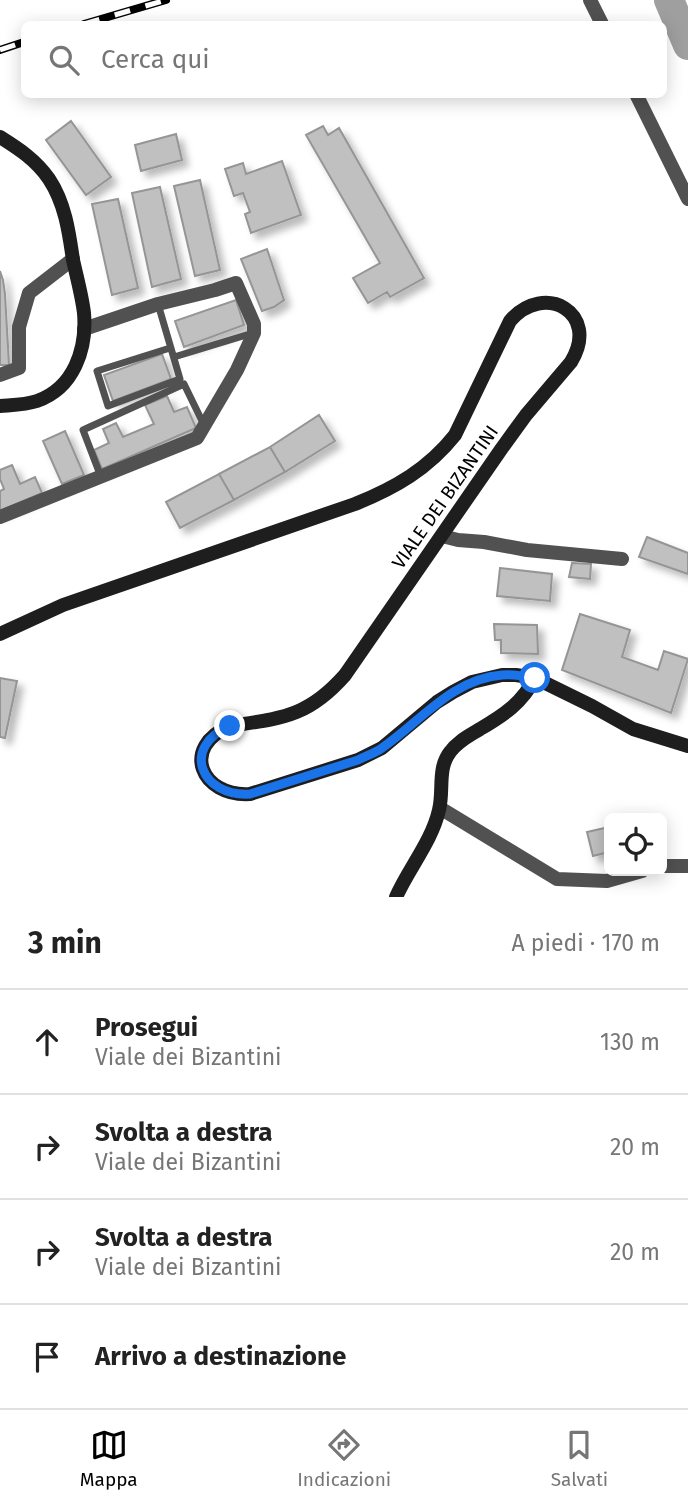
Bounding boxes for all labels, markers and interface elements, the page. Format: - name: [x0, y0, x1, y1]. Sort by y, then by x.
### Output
- search box: [21, 21, 667, 98]
- icon: search: [45, 41, 83, 79]
- text: Cerca qui: [101, 44, 210, 75]
- street label: VIALE DEI BIZANTINI: [387, 421, 503, 573]
- route start: [519, 662, 550, 693]
- route end: [214, 710, 245, 741]
- map controls: [604, 813, 667, 876]
- button: locate: [604, 813, 667, 876]
- text: 3 min: [28, 925, 102, 961]
- text: A piedi · 170 m: [512, 929, 660, 957]
- text: Prosegui: [95, 1012, 198, 1043]
- icon: ahead: [28, 1023, 66, 1061]
- text: 130 m: [600, 1028, 660, 1056]
- text: Viale dei Bizantini: [95, 1043, 282, 1071]
- text: Svolta a destra: [95, 1117, 273, 1148]
- icon: right: [28, 1128, 66, 1166]
- text: 20 m: [610, 1133, 660, 1161]
- text: Viale dei Bizantini: [95, 1148, 282, 1176]
- text: Svolta a destra: [95, 1222, 273, 1253]
- icon: right: [28, 1233, 66, 1271]
- text: 20 m: [610, 1238, 660, 1266]
- text: Viale dei Bizantini: [95, 1253, 282, 1281]
- icon: arrive: [28, 1338, 66, 1376]
- text: Arrivo a destinazione: [95, 1341, 346, 1372]
- tab: Mappa: [80, 1426, 138, 1491]
- tab: Indicazioni: [297, 1426, 391, 1491]
- tab: Salvati: [551, 1426, 608, 1491]

